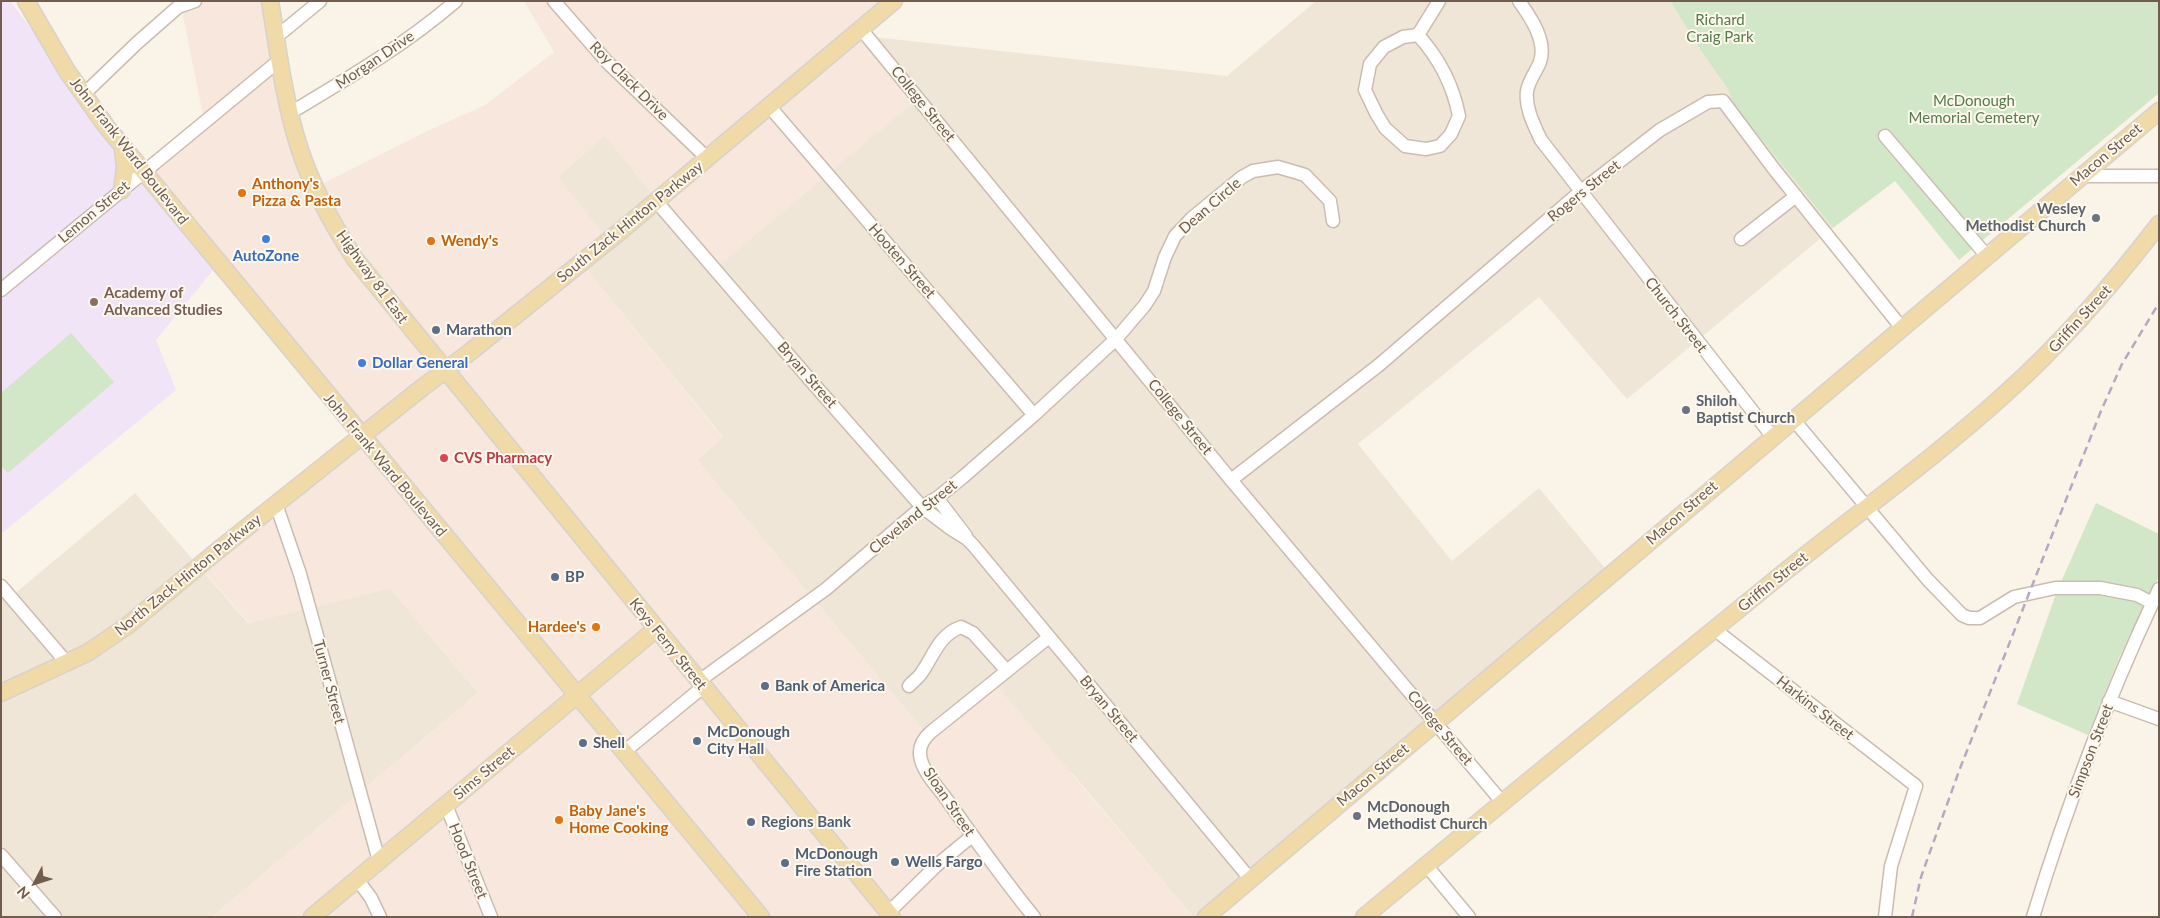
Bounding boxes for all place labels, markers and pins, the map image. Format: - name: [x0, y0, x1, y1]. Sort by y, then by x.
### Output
- place label: Anthony's Pizza & Pasta: [252, 175, 341, 210]
- marker: Anthony's Pizza & Pasta: [236, 187, 248, 199]
- place label: Wesley Methodist Church: [1965, 200, 2086, 235]
- marker: Wesley Methodist Church: [2090, 212, 2102, 224]
- place label: Wendy's: [441, 232, 498, 250]
- marker: AutoZone: [260, 233, 272, 245]
- marker: Wendy's: [425, 235, 437, 247]
- place label: AutoZone: [233, 247, 299, 265]
- place label: Academy of Advanced Studies: [104, 284, 223, 319]
- marker: Academy of Advanced Studies: [88, 296, 100, 308]
- place label: Marathon: [446, 321, 512, 339]
- marker: Marathon: [430, 324, 442, 336]
- place label: Dollar General: [372, 354, 468, 372]
- marker: Dollar General: [356, 357, 368, 369]
- place label: Shiloh Baptist Church: [1696, 392, 1795, 427]
- marker: Shiloh Baptist Church: [1680, 404, 1692, 416]
- place label: CVS Pharmacy: [454, 449, 552, 467]
- marker: CVS Pharmacy: [438, 452, 450, 464]
- place label: BP: [565, 568, 584, 586]
- marker: BP: [549, 571, 561, 583]
- place label: Hardee's: [528, 618, 586, 636]
- marker: Hardee's: [590, 621, 602, 633]
- place label: Bank of America: [775, 677, 885, 695]
- marker: Bank of America: [759, 680, 771, 692]
- place label: McDonough City Hall: [707, 723, 790, 758]
- place label: Shell: [593, 734, 625, 752]
- marker: McDonough City Hall: [691, 735, 703, 747]
- marker: Shell: [577, 737, 589, 749]
- place label: McDonough Methodist Church: [1367, 798, 1488, 833]
- place label: Baby Jane's Home Cooking: [569, 802, 668, 837]
- marker: McDonough Methodist Church: [1351, 810, 1363, 822]
- place label: Regions Bank: [761, 813, 851, 831]
- marker: Baby Jane's Home Cooking: [553, 814, 565, 826]
- marker: Regions Bank: [745, 816, 757, 828]
- place label: McDonough Fire Station: [795, 845, 878, 880]
- place label: Wells Fargo: [905, 853, 983, 871]
- marker: Wells Fargo: [889, 856, 901, 868]
- marker: McDonough Fire Station: [779, 857, 791, 869]

